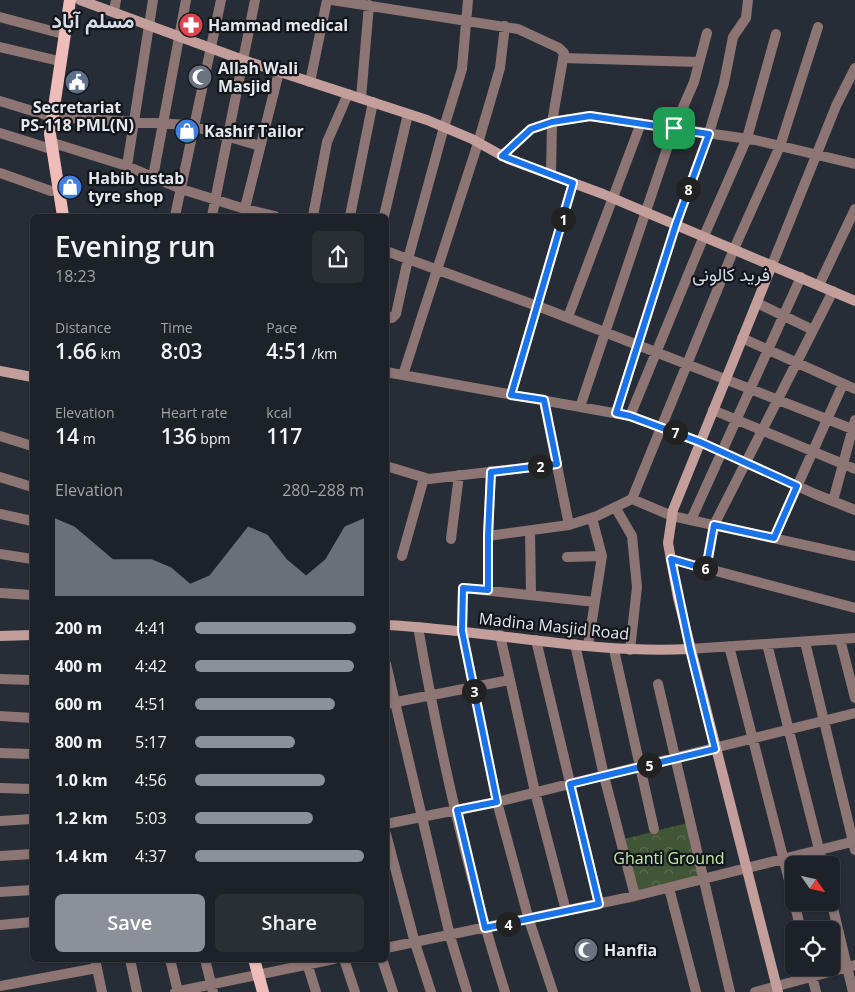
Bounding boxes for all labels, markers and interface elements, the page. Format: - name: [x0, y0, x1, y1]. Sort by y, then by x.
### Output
- district label: مسلم آباد: [52, 6, 134, 35]
- pharmacy icon: Hammad medical: [178, 12, 204, 38]
- place label: Hammad medical: [208, 14, 348, 36]
- place label: Allah Wali Masjid: [218, 57, 298, 97]
- mosque icon: Allah Wali Masjid: [187, 64, 213, 90]
- public building icon: Secretariat PS-118 PML(N): [64, 69, 90, 95]
- place label: Secretariat PS-118 PML(N): [20, 96, 134, 136]
- pin: [653, 107, 695, 149]
- icon: arrive: [660, 114, 688, 142]
- shop icon: Kashif Tailor: [174, 118, 200, 144]
- place label: Kashif Tailor: [204, 120, 304, 142]
- place label: Habib ustab tyre shop: [88, 167, 184, 207]
- shop icon: Habib ustab tyre shop: [57, 174, 83, 200]
- pin: 8: [676, 176, 700, 202]
- text: 8: [684, 180, 693, 199]
- pin: 1: [550, 206, 576, 232]
- text: 1: [559, 210, 568, 229]
- text: Evening run: [55, 227, 216, 265]
- button: share: [312, 231, 364, 283]
- district label: فرید کالونی: [692, 262, 770, 286]
- text: 18:23: [55, 265, 96, 287]
- text: Distance: [55, 318, 111, 337]
- text: Time: [161, 318, 193, 337]
- text: Pace: [266, 318, 297, 337]
- text: 1.66: [55, 337, 97, 365]
- text: 8:03: [161, 337, 202, 365]
- text: 4:51: [266, 337, 308, 365]
- text: km: [97, 344, 121, 363]
- text: /km: [308, 344, 337, 363]
- text: Elevation: [55, 403, 114, 422]
- text: Heart rate: [161, 403, 227, 422]
- text: kcal: [266, 403, 292, 422]
- pin: 7: [662, 420, 688, 444]
- text: 14: [55, 422, 79, 450]
- text: 136: [161, 422, 197, 450]
- text: 117: [266, 422, 302, 450]
- text: 7: [671, 423, 680, 442]
- text: m: [79, 429, 96, 448]
- text: bpm: [197, 429, 230, 448]
- pin: 2: [528, 454, 552, 478]
- text: 2: [536, 457, 545, 476]
- text: Elevation: [55, 479, 123, 501]
- text: 280–288 m: [282, 479, 364, 501]
- pin: 6: [692, 556, 718, 580]
- text: 6: [701, 559, 710, 578]
- street label: Madina Masjid Road: [478, 607, 630, 645]
- text: 200 m: [55, 617, 102, 639]
- text: 4:41: [135, 617, 167, 639]
- text: 400 m: [55, 655, 102, 677]
- text: 4:42: [135, 655, 167, 677]
- pin: 3: [462, 678, 486, 704]
- text: 3: [470, 682, 479, 701]
- text: 600 m: [55, 693, 102, 715]
- text: 4:51: [135, 693, 167, 715]
- text: 800 m: [55, 731, 102, 753]
- text: 5:17: [135, 731, 167, 753]
- pin: 5: [636, 752, 662, 778]
- text: 5: [645, 756, 654, 775]
- text: 1.0 km: [55, 769, 108, 791]
- text: 4:56: [135, 769, 167, 791]
- text: 1.2 km: [55, 807, 108, 829]
- text: 5:03: [135, 807, 167, 829]
- text: 1.4 km: [55, 845, 108, 867]
- text: 4:37: [135, 845, 167, 867]
- park label: Ghanti Ground: [613, 847, 725, 869]
- north arrow: [785, 856, 840, 911]
- map controls: [785, 856, 840, 976]
- button: Save: [55, 894, 205, 952]
- button: Share: [215, 894, 364, 952]
- pin: 4: [496, 912, 520, 936]
- text: 4: [504, 915, 513, 934]
- button: locate: [785, 921, 840, 976]
- mosque icon: Hanfia: [573, 937, 599, 963]
- place label: Hanfia: [604, 939, 657, 961]

